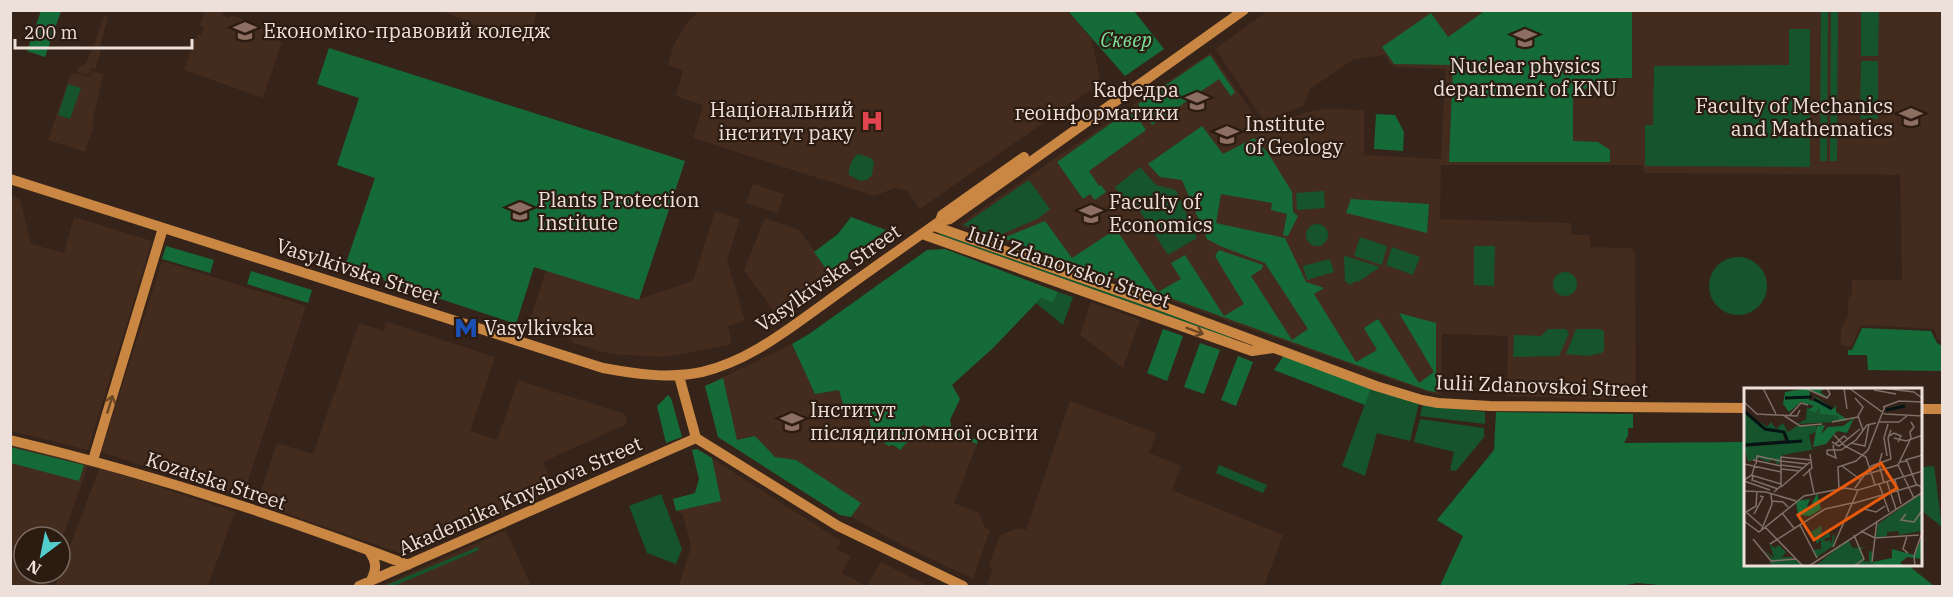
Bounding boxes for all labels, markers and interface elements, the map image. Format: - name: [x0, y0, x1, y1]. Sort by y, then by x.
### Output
- scale bar: [15, 12, 192, 50]
- place label: Економіко-правовий коледж: [263, 17, 550, 44]
- school or university icon: Економіко-правовий коледж: [232, 18, 258, 44]
- text: 200 m: [24, 21, 78, 44]
- school or university icon: Nuclear physics department of KNU: [1512, 25, 1538, 51]
- park label: Сквер: [1100, 26, 1152, 53]
- place label: Nuclear physics department of KNU: [1433, 52, 1617, 102]
- place label: Кафедра геоінформатики: [1014, 76, 1179, 126]
- school or university icon: Кафедра геоінформатики: [1184, 88, 1210, 114]
- place label: Faculty of Mechanics and Mathematics: [1696, 92, 1893, 142]
- place label: Національний інститут раку: [710, 96, 854, 146]
- school or university icon: Faculty of Mechanics and Mathematics: [1898, 104, 1924, 130]
- hospital icon: Національний інститут раку: [859, 108, 885, 134]
- place label: Institute of Geology: [1245, 110, 1343, 160]
- school or university icon: Institute of Geology: [1214, 122, 1240, 148]
- place label: Plants Protection Institute: [538, 186, 700, 236]
- place label: Faculty of Economics: [1109, 188, 1213, 238]
- school or university icon: Plants Protection Institute: [507, 198, 533, 224]
- school or university icon: Faculty of Economics: [1078, 201, 1104, 227]
- street label: Vasylkivska Street: [750, 217, 906, 338]
- street label: Iulii Zdanovskoi Street: [964, 219, 1174, 314]
- street label: Vasylkivska Street: [273, 231, 444, 310]
- place label: Vasylkivska: [484, 314, 594, 341]
- metro station icon: Vasylkivska: [453, 315, 479, 341]
- one-way arrow: [1185, 326, 1204, 337]
- street label: Iulii Zdanovskoi Street: [1435, 368, 1649, 403]
- inset map: [1744, 388, 1923, 567]
- one-way arrow: [105, 395, 116, 414]
- place label: Інститут післядипломної освіти: [810, 396, 1039, 446]
- school or university icon: Інститут післядипломної освіти: [779, 409, 805, 435]
- street label: Akademika Knyshova Street: [394, 430, 646, 562]
- street label: Kozatska Street: [143, 445, 290, 516]
- north arrow: [12, 525, 72, 585]
- text: N: [23, 556, 45, 580]

